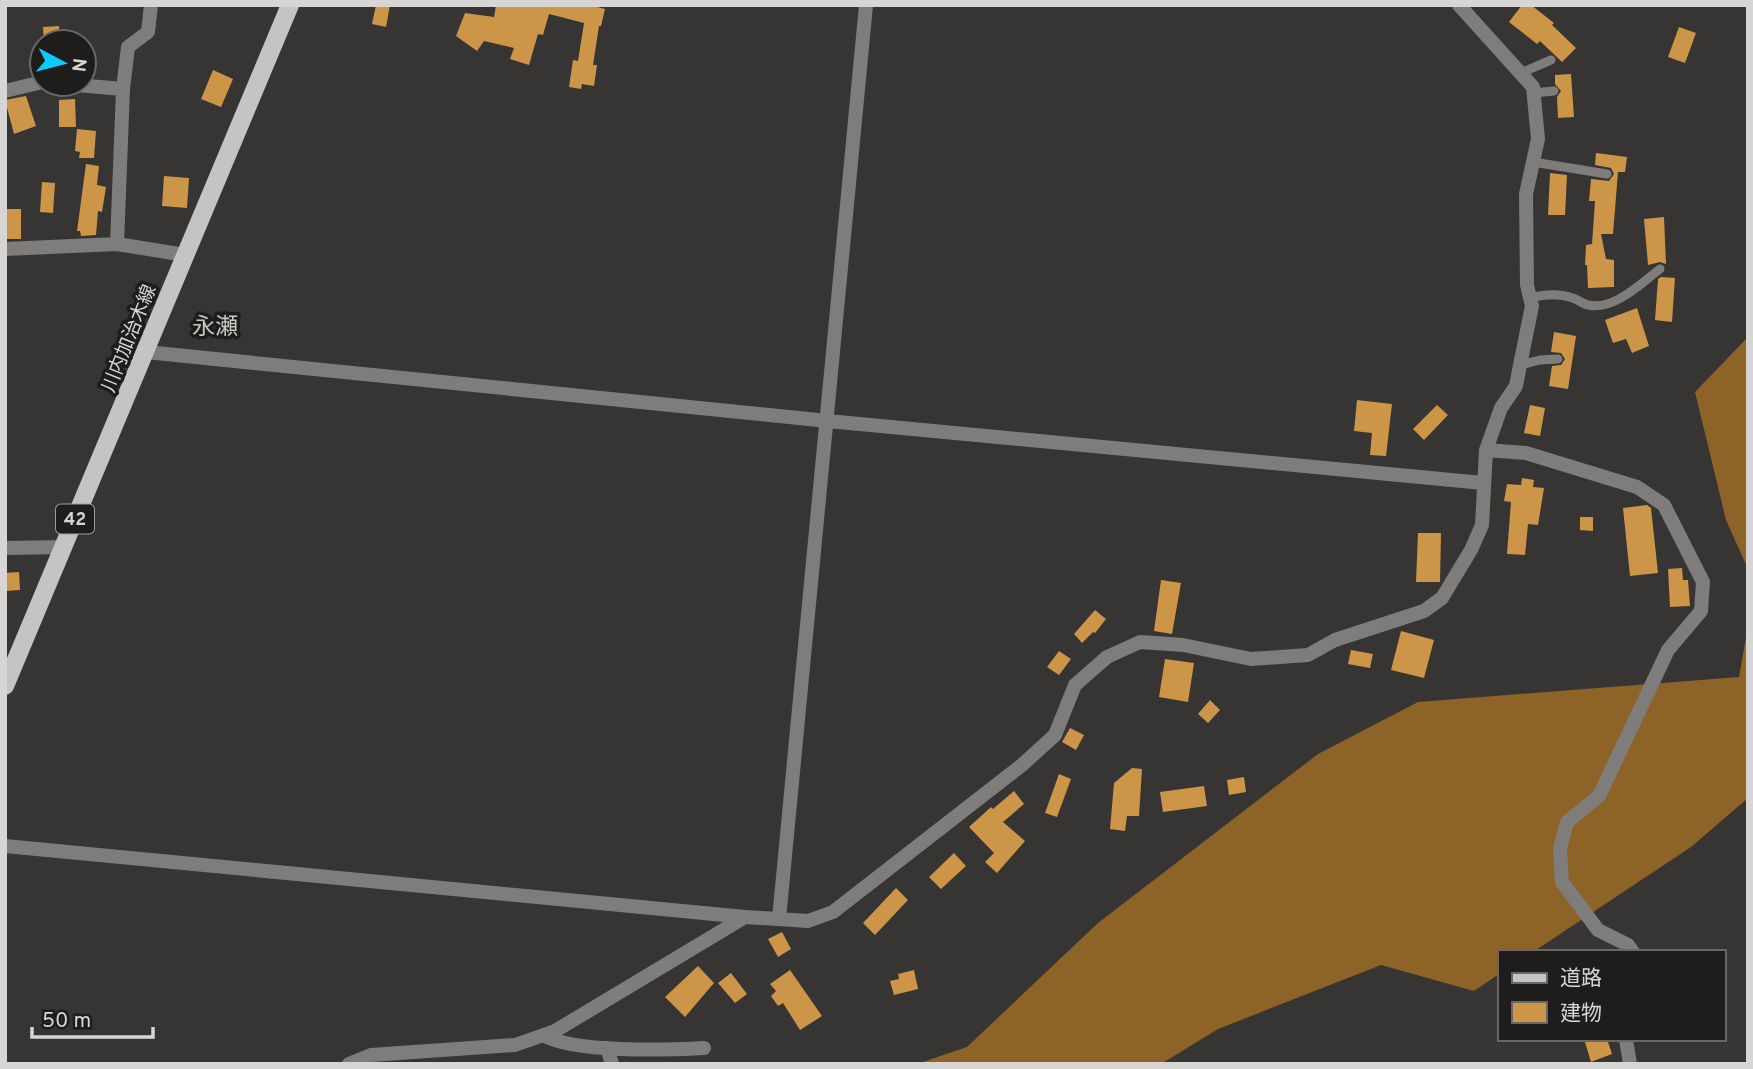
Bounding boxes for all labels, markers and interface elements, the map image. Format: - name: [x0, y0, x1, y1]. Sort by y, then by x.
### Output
- north arrow: [28, 28, 98, 98]
- text: N: [65, 57, 91, 73]
- street label: 川内加治木線: [97, 281, 162, 396]
- district label: 永瀬: [192, 314, 238, 343]
- road number: 42: [56, 504, 94, 534]
- legend: [1498, 950, 1725, 1041]
- text: 道路: [1560, 966, 1602, 993]
- scale bar: [32, 996, 152, 1040]
- text: 建物: [1560, 1001, 1602, 1028]
- text: 50 m: [42, 1008, 91, 1035]

